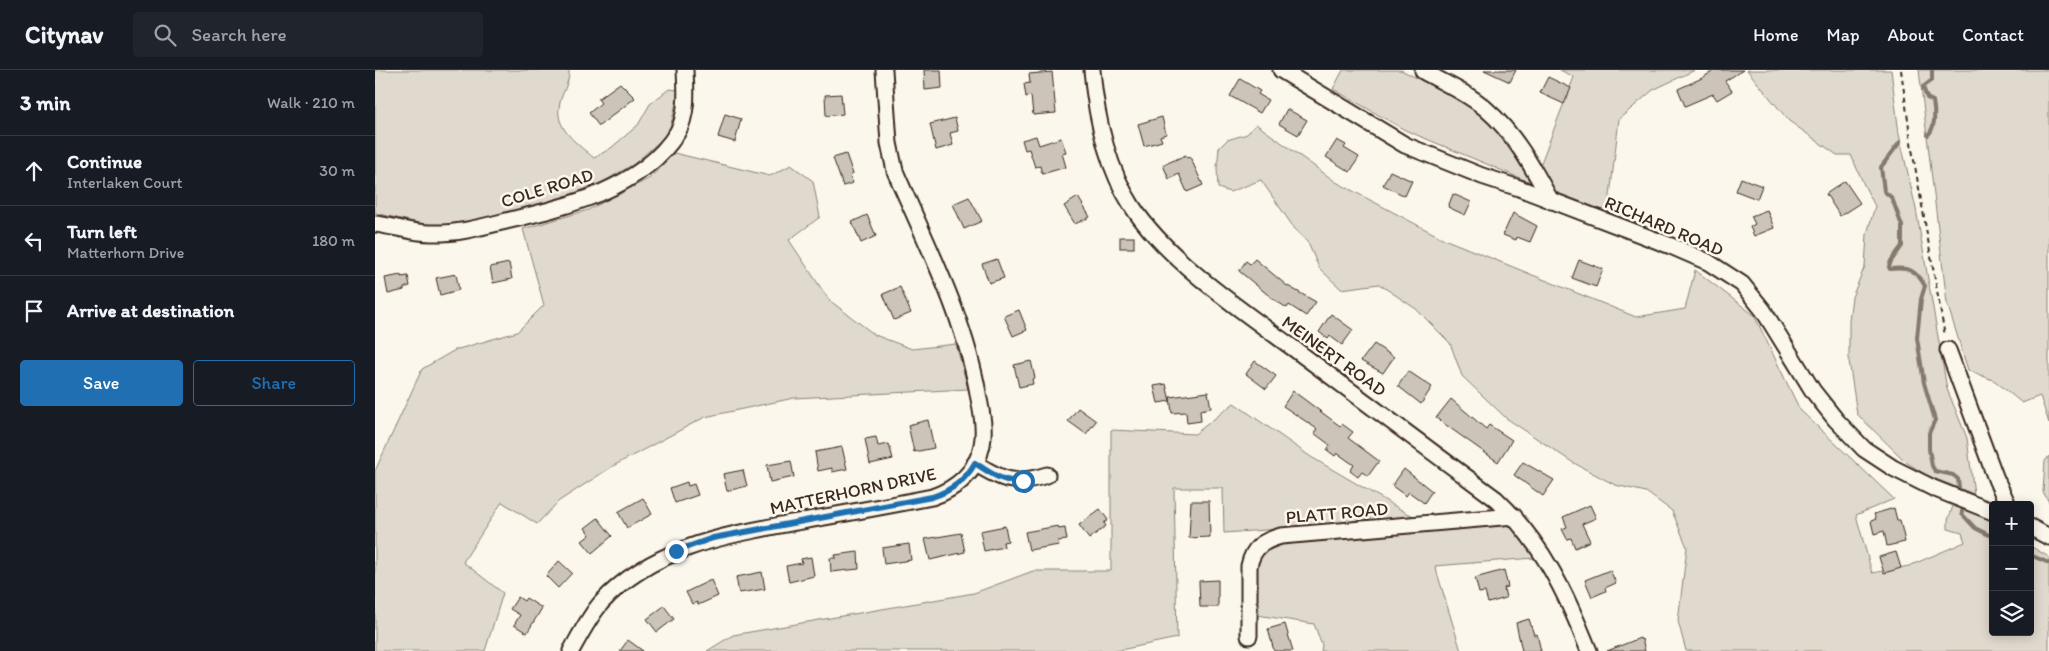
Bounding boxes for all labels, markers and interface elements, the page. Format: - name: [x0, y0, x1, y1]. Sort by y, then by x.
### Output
- search box: [133, 12, 483, 57]
- text: Citynav: [25, 20, 103, 49]
- icon: search: [151, 21, 179, 49]
- text: Search here: [191, 23, 287, 46]
- text: Home: [1753, 24, 1799, 46]
- text: Map: [1827, 24, 1860, 46]
- text: About: [1888, 24, 1934, 46]
- text: Contact: [1962, 24, 2024, 46]
- text: 3 min: [20, 90, 70, 115]
- text: Walk · 210 m: [267, 93, 355, 112]
- text: Continue: [67, 150, 142, 173]
- icon: ahead: [20, 157, 48, 185]
- text: 30 m: [319, 161, 355, 180]
- street label: COLE ROAD: [498, 164, 596, 212]
- text: Interlaken Court: [67, 173, 182, 192]
- street label: RICHARD ROAD: [1601, 191, 1727, 261]
- text: Turn left: [67, 220, 137, 243]
- icon: left: [20, 227, 48, 255]
- text: 180 m: [312, 231, 355, 250]
- text: Matterhorn Drive: [67, 243, 184, 262]
- icon: arrive: [20, 297, 48, 325]
- text: Arrive at destination: [67, 299, 234, 322]
- street label: MEINERT ROAD: [1277, 311, 1391, 401]
- button: Save: [20, 360, 183, 406]
- button: Share: [193, 360, 355, 406]
- street label: MATTERHORN DRIVE: [768, 463, 938, 519]
- route start: [1012, 470, 1035, 493]
- street label: PLATT ROAD: [1285, 498, 1389, 528]
- map controls: [1989, 501, 2034, 636]
- button: +: [1989, 501, 2034, 546]
- route end: [665, 540, 688, 563]
- button: −: [1989, 546, 2034, 591]
- button: layers: [1989, 591, 2034, 636]

